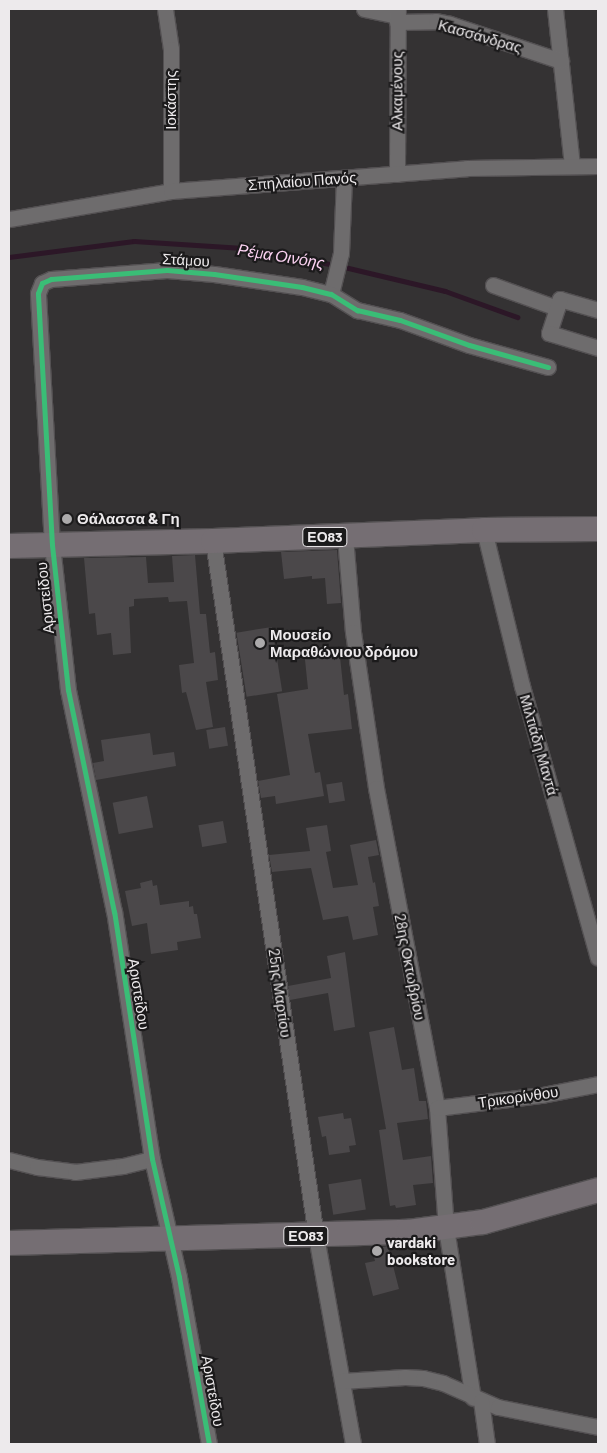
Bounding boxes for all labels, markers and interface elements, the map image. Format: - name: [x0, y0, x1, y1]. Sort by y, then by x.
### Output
- street label: Κασσάνδρας: [436, 16, 524, 56]
- street label: Αλκαμένους: [388, 51, 406, 131]
- street label: Ιοκάστης: [162, 70, 180, 130]
- street label: Σπηλαίου Πανός: [247, 168, 357, 194]
- water label: Ρέμα Οινόης: [236, 240, 326, 272]
- street label: Στάμου: [162, 250, 210, 270]
- place label: Θάλασσα & Γη: [77, 510, 180, 528]
- marker: Θάλασσα & Γη: [61, 513, 73, 525]
- road number: ΕΟ83: [301, 526, 349, 548]
- street label: Αριστείδου: [32, 561, 58, 635]
- place label: Μουσείο Μαραθώνιου δρόμου: [270, 625, 418, 660]
- marker: Μουσείο Μαραθώνιου δρόμου: [254, 637, 266, 649]
- street label: Μιλτιάδη Μαντά: [516, 693, 562, 797]
- street label: 28ης Οκτωβρίου: [391, 912, 429, 1022]
- street label: 25ης Μαρτίου: [265, 947, 295, 1039]
- street label: Αριστείδου: [124, 957, 154, 1031]
- street label: Τρικορίνθου: [477, 1082, 559, 1112]
- road number: ΕΟ83: [282, 1224, 330, 1248]
- place label: vardaki bookstore: [387, 1233, 455, 1268]
- marker: vardaki bookstore: [371, 1245, 383, 1257]
- street label: Αριστείδου: [198, 1354, 228, 1428]

